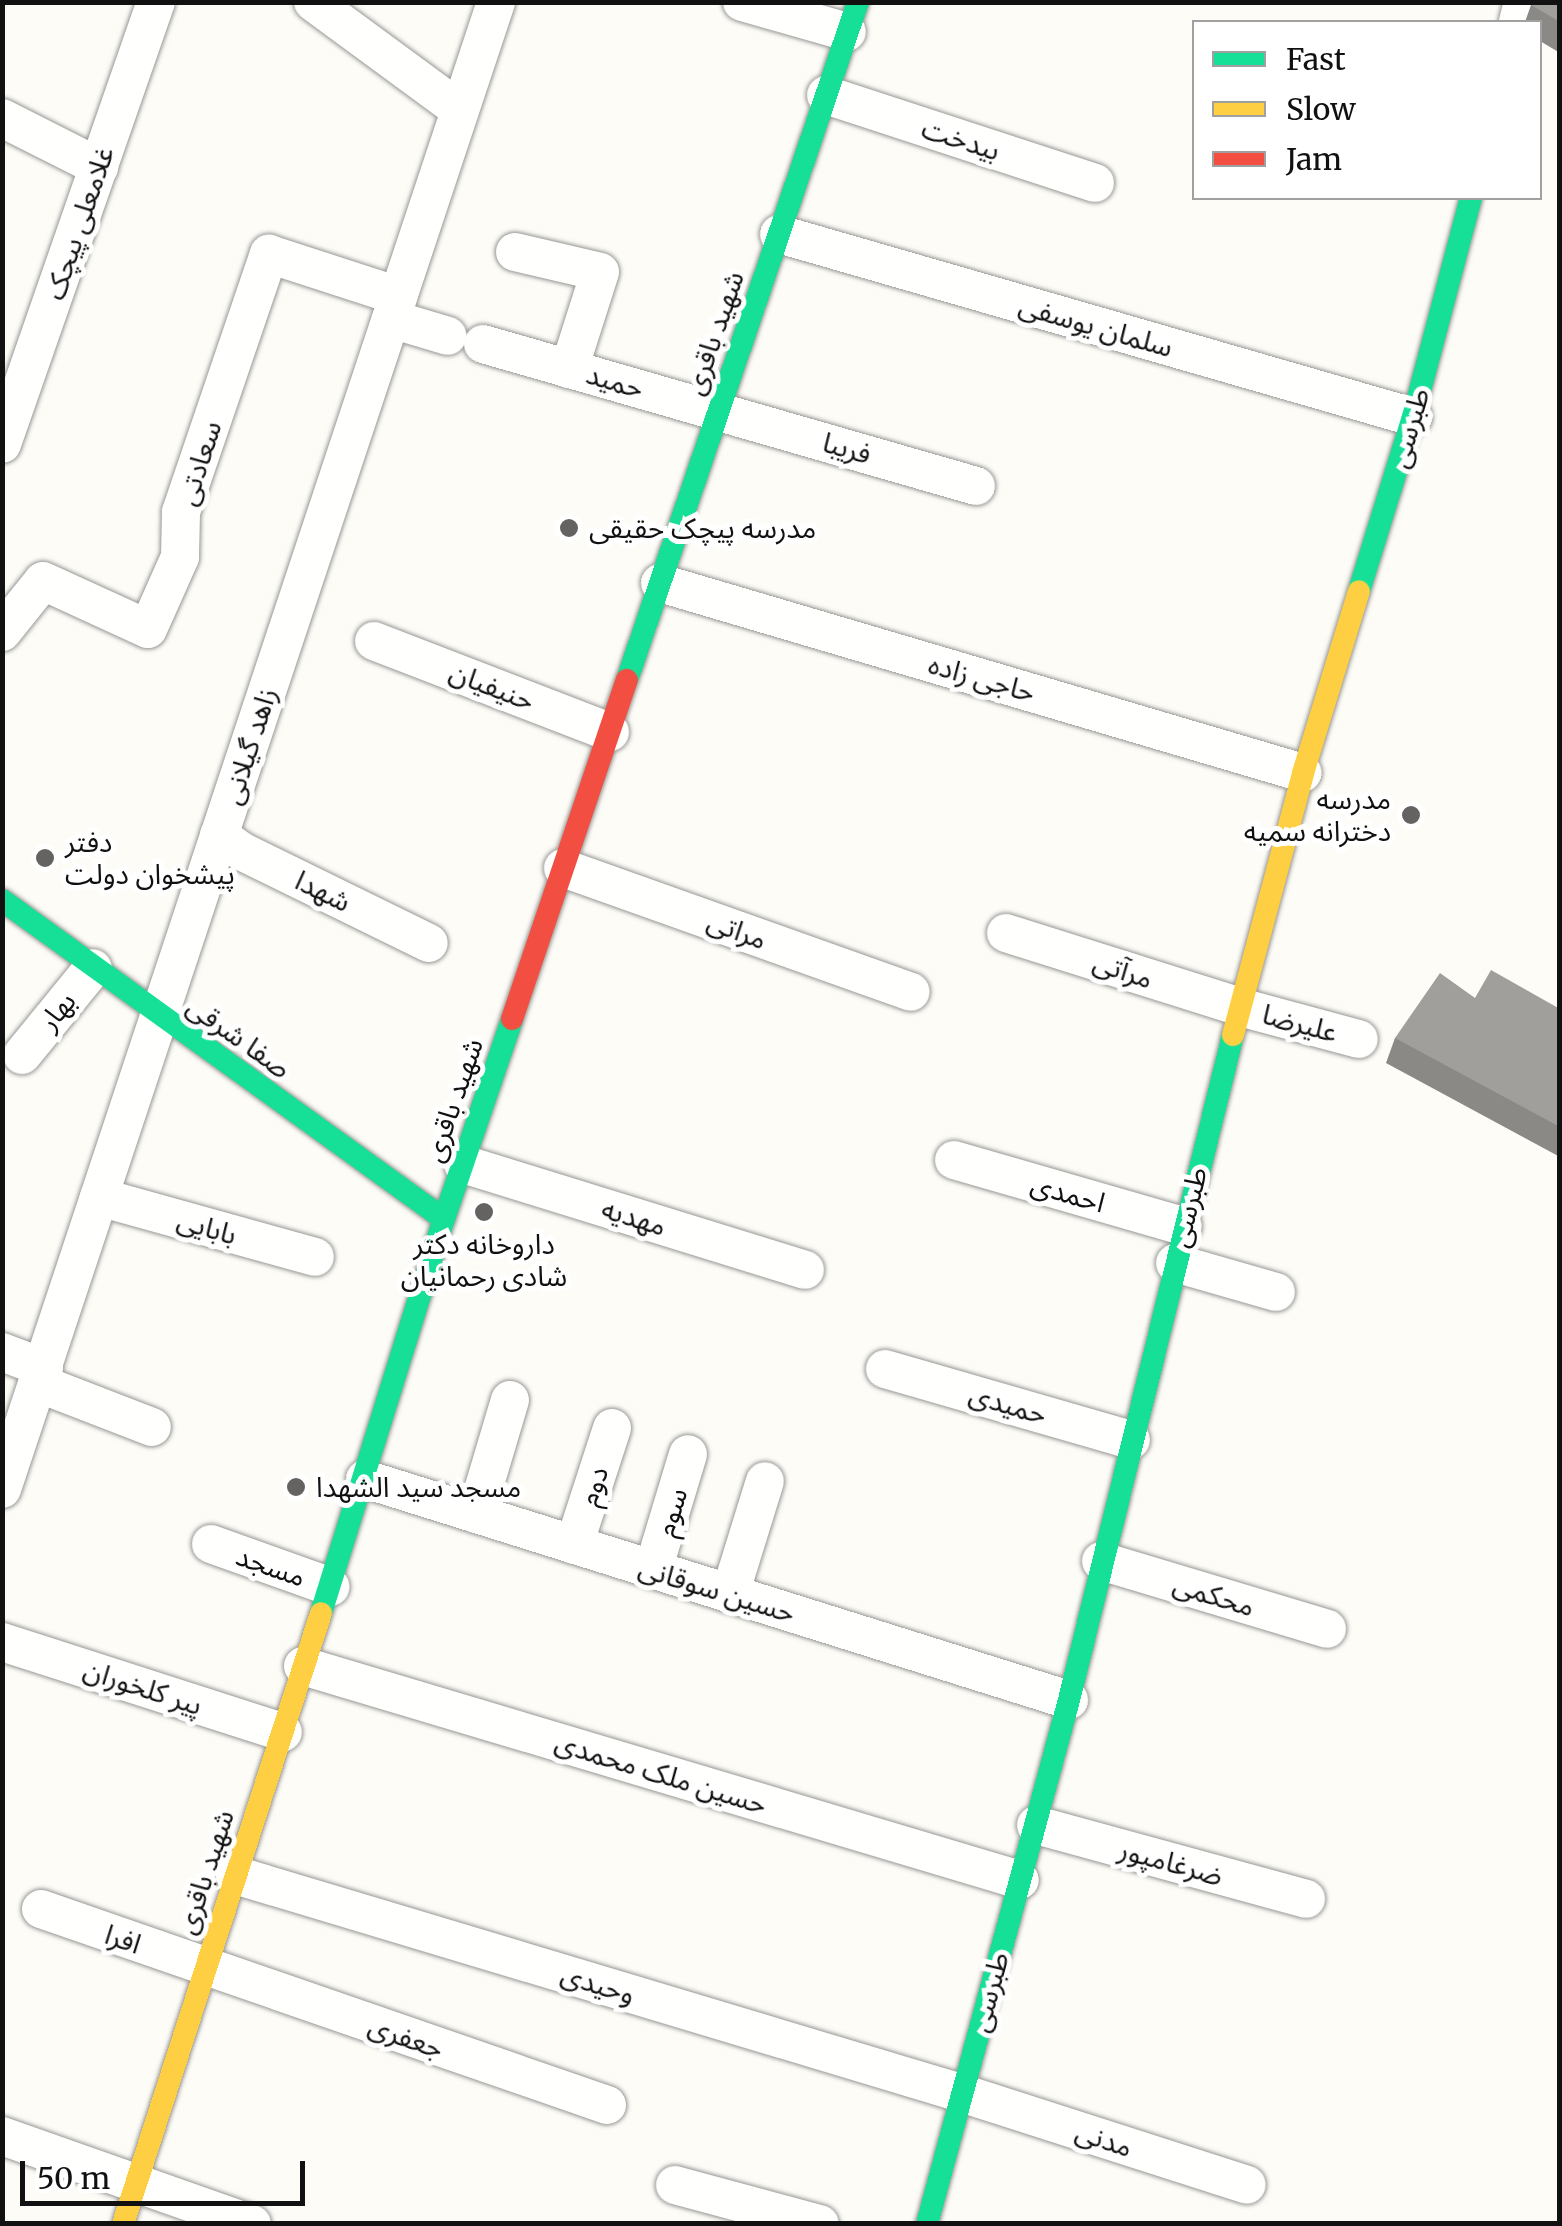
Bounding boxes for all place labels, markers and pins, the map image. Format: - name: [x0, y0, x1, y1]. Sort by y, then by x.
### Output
- place label: مدرسه پیچک حقیقی: [589, 511, 816, 545]
- marker: مدرسه پیچک حقیقی: [558, 517, 580, 539]
- place label: مدرسه دخترانه سمیه: [1244, 782, 1391, 848]
- marker: مدرسه دخترانه سمیه: [1400, 804, 1422, 826]
- place label: دفتر پیشخوان دولت: [65, 825, 235, 891]
- marker: دفتر پیشخوان دولت: [34, 847, 56, 869]
- marker: داروخانه دکتر شادی رحمانیان: [473, 1201, 495, 1223]
- place label: داروخانه دکتر شادی رحمانیان: [401, 1227, 567, 1293]
- place label: مسجد سید الشهدا: [316, 1470, 521, 1504]
- marker: مسجد سید الشهدا: [285, 1476, 307, 1498]

